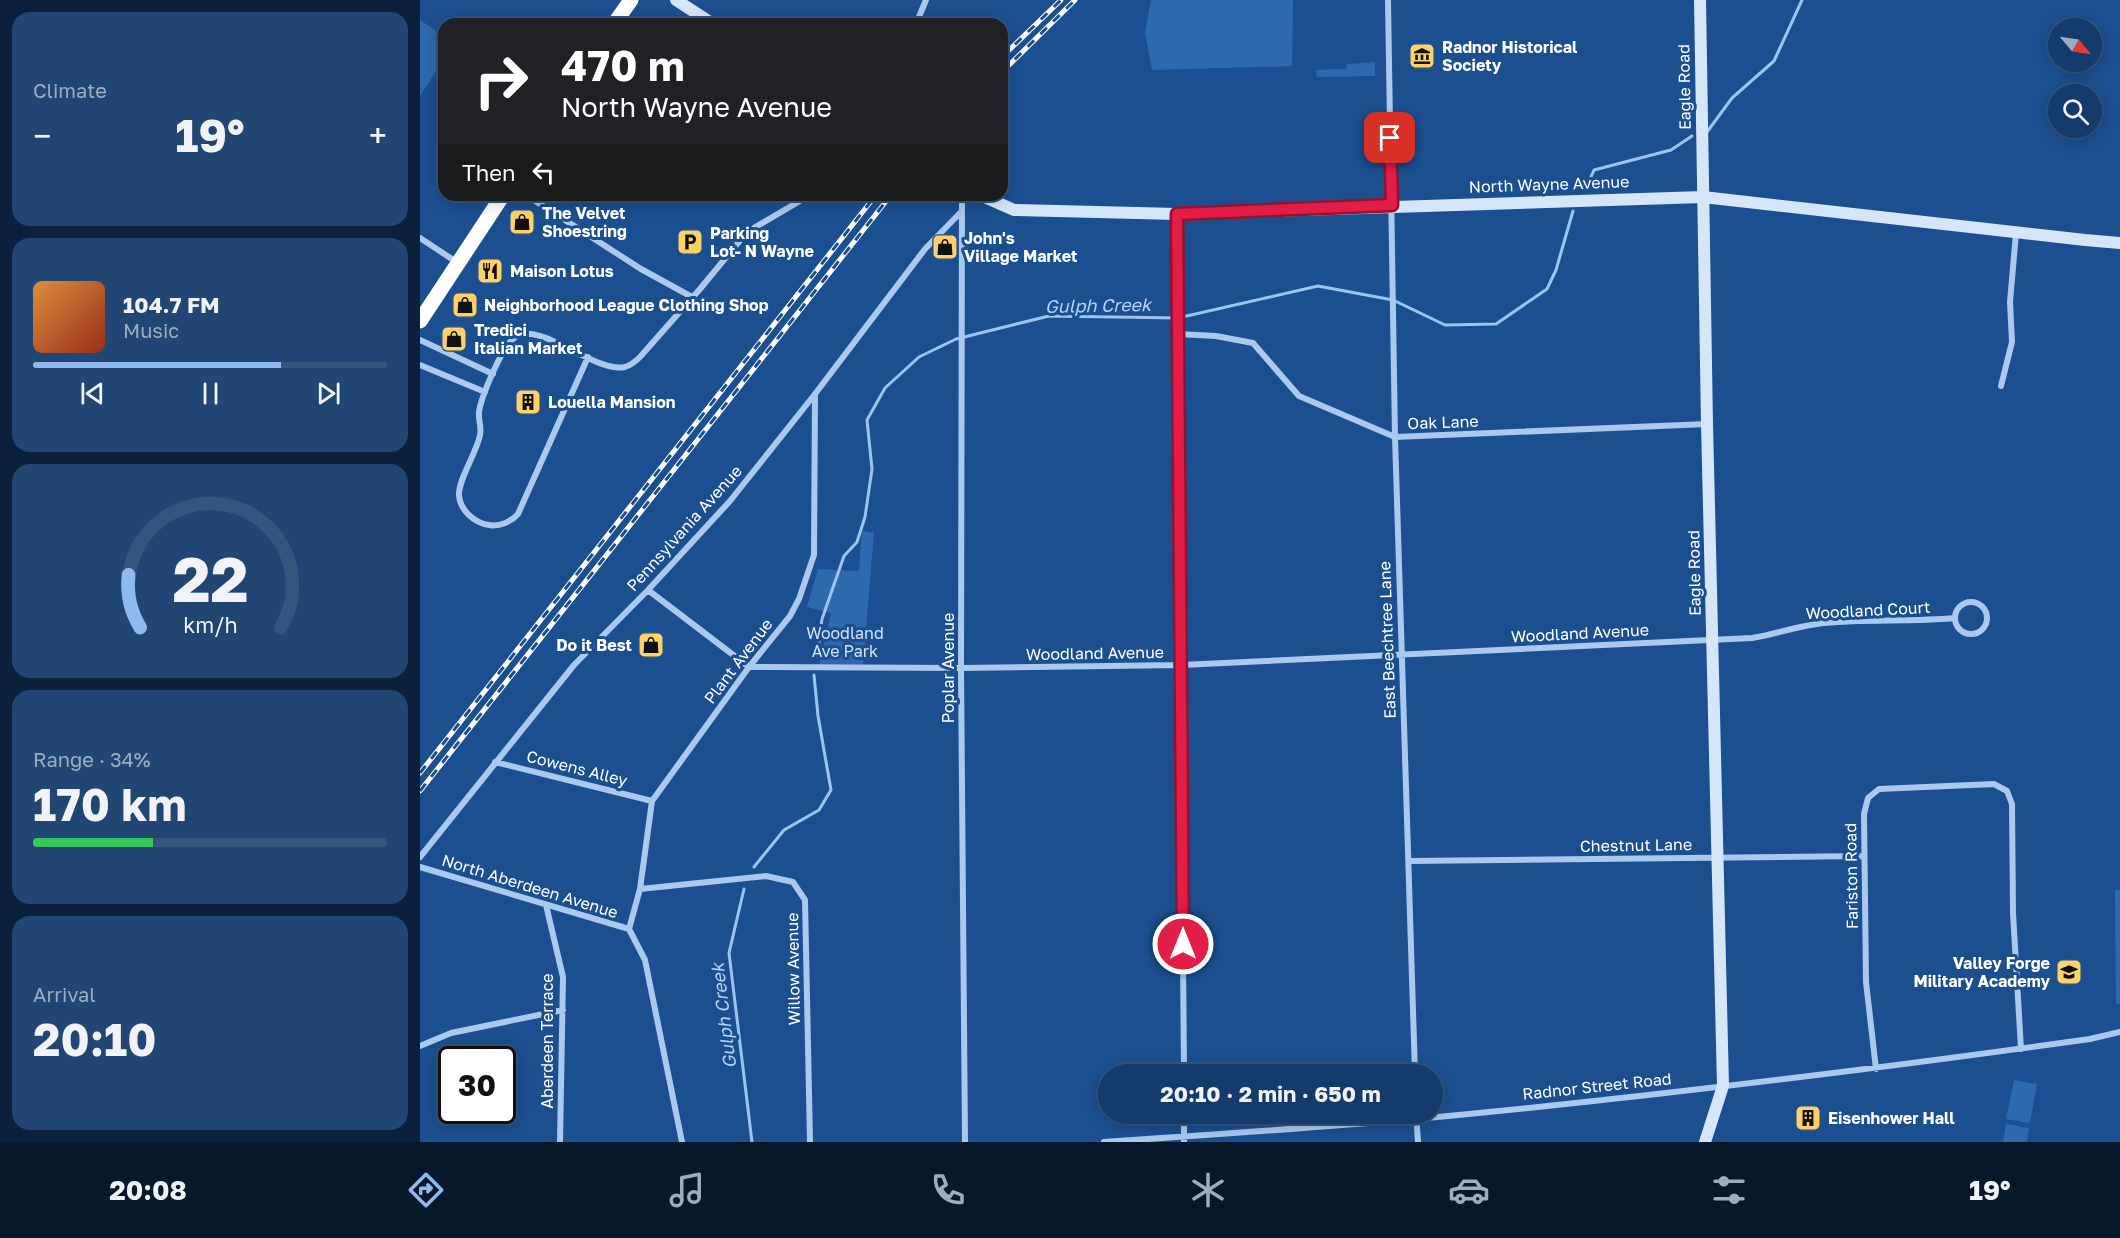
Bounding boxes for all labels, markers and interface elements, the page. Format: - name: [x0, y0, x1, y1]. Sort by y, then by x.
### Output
- north arrow: [2048, 18, 2102, 72]
- map controls: [2048, 18, 2102, 138]
- place label: Radnor Historical Society: [1442, 37, 1578, 75]
- text: 470 m: [561, 40, 685, 90]
- museum icon: Radnor Historical Society: [1407, 41, 1437, 71]
- icon: right: [462, 42, 540, 120]
- street label: Eagle Road: [1673, 44, 1695, 130]
- text: Climate: [33, 78, 107, 102]
- button: search: [2048, 84, 2102, 138]
- text: North Wayne Avenue: [561, 91, 832, 123]
- text: 19°: [175, 108, 245, 162]
- pin: [1364, 112, 1415, 163]
- text: −: [33, 116, 51, 155]
- text: +: [369, 116, 387, 155]
- icon: arrive: [1373, 121, 1406, 154]
- icon: left: [527, 156, 560, 189]
- text: Then: [462, 159, 515, 186]
- street label: North Wayne Avenue: [1468, 171, 1630, 197]
- place label: The Velvet Shoestring: [542, 203, 627, 241]
- shop icon: The Velvet Shoestring: [507, 207, 537, 237]
- place label: Parking Lot- N Wayne: [710, 223, 814, 261]
- parking icon: Parking Lot- N Wayne: [675, 227, 705, 257]
- place label: John's Village Market: [964, 228, 1078, 266]
- shop icon: John's Village Market: [930, 232, 960, 262]
- restaurant icon: Maison Lotus: [475, 256, 505, 286]
- place label: Maison Lotus: [510, 261, 614, 281]
- shop icon: Neighborhood League Clothing Shop: [450, 290, 480, 320]
- text: 104.7 FM: [123, 291, 220, 318]
- water label: Gulph Creek: [1045, 293, 1153, 317]
- place label: Neighborhood League Clothing Shop: [484, 295, 769, 315]
- text: Music: [123, 318, 179, 342]
- place label: Tredici Italian Market: [474, 320, 582, 358]
- shop icon: Tredici Italian Market: [439, 324, 469, 354]
- icon: previous: [76, 377, 109, 410]
- icon: pause: [194, 377, 227, 410]
- icon: next: [312, 377, 345, 410]
- building icon: Louella Mansion: [513, 387, 543, 417]
- place label: Louella Mansion: [548, 392, 676, 412]
- street label: Oak Lane: [1407, 411, 1479, 433]
- street label: Pennsylvania Avenue: [622, 461, 746, 595]
- street label: Eagle Road: [1683, 530, 1705, 616]
- text: 22: [172, 541, 248, 616]
- street label: East Beechtree Lane: [1374, 561, 1400, 719]
- street label: Woodland Court: [1805, 597, 1931, 623]
- text: km/h: [183, 612, 237, 638]
- street label: Poplar Avenue: [938, 613, 958, 723]
- street label: Plant Avenue: [700, 615, 776, 707]
- street label: Woodland Avenue: [1511, 619, 1649, 647]
- park label: Woodland Ave Park: [806, 623, 884, 661]
- shop icon: Do it Best: [636, 630, 666, 660]
- place label: Do it Best: [556, 635, 632, 655]
- street label: Woodland Avenue: [1026, 642, 1164, 664]
- street label: Cowens Alley: [525, 746, 629, 790]
- text: Range · 34%: [33, 747, 151, 771]
- text: 170 km: [33, 777, 187, 831]
- street label: Fariston Road: [1840, 823, 1862, 929]
- street label: Chestnut Lane: [1580, 834, 1692, 856]
- street label: North Aberdeen Avenue: [439, 850, 621, 922]
- position arrow: [1151, 912, 1215, 976]
- street label: Willow Avenue: [782, 913, 804, 1025]
- place label: Valley Forge Military Academy: [1913, 953, 2050, 991]
- school or university icon: Valley Forge Military Academy: [2054, 957, 2084, 987]
- water label: Gulph Creek: [705, 960, 740, 1070]
- street label: Aberdeen Terrace: [537, 973, 557, 1109]
- text: Arrival: [33, 982, 96, 1006]
- text: 20:10: [33, 1012, 157, 1066]
- speed limit sign: 30: [438, 1046, 516, 1124]
- street label: Radnor Street Road: [1521, 1068, 1673, 1104]
- text: 20:10 · 2 min · 650 m: [1160, 1080, 1381, 1107]
- building icon: Eisenhower Hall: [1793, 1103, 1823, 1133]
- place label: Eisenhower Hall: [1828, 1108, 1955, 1128]
- icon: directions: [405, 1169, 447, 1211]
- icon: music: [666, 1169, 708, 1211]
- icon: phone: [927, 1169, 969, 1211]
- icon: climate: [1187, 1169, 1229, 1211]
- icon: car: [1448, 1169, 1490, 1211]
- icon: filters: [1708, 1169, 1750, 1211]
- text: 20:08: [109, 1174, 187, 1206]
- text: 19°: [1969, 1174, 2011, 1206]

